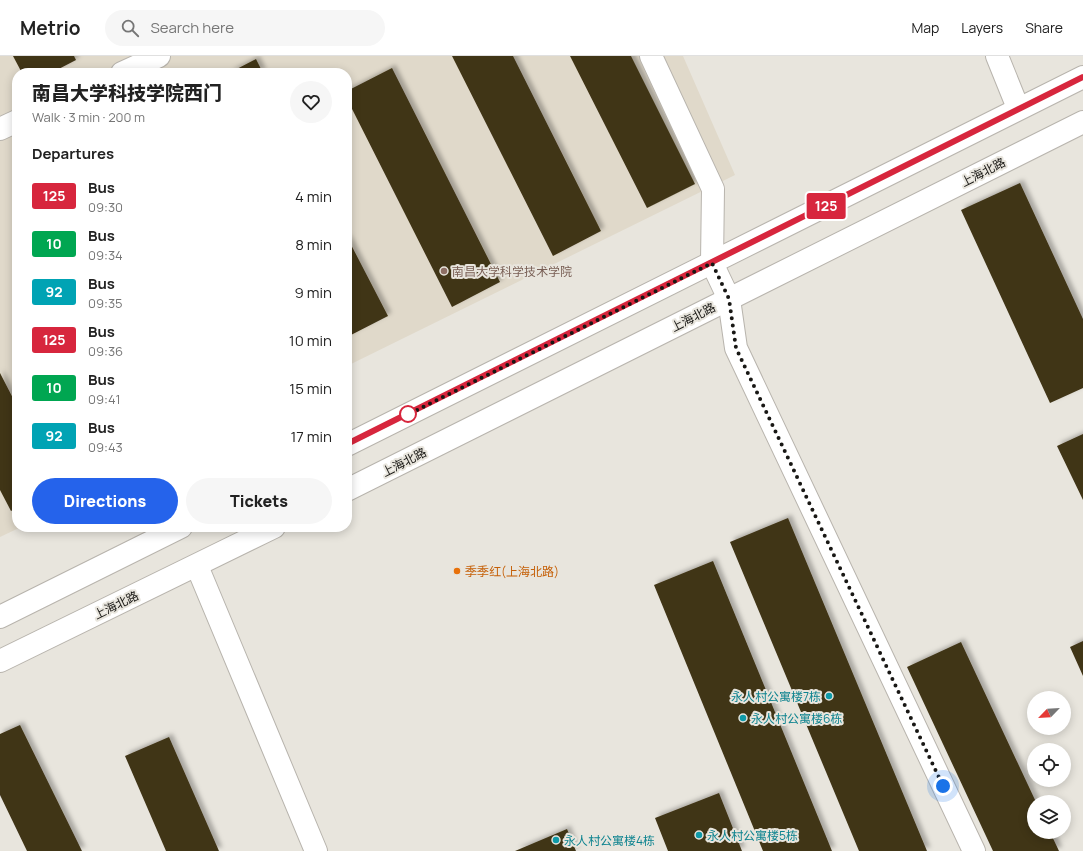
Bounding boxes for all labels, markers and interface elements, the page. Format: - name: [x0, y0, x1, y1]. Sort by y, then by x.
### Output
- search box: [105, 10, 385, 46]
- text: Metrio: [20, 15, 81, 41]
- icon: search: [119, 17, 141, 39]
- text: Search here: [151, 17, 234, 38]
- text: Map: [911, 18, 939, 37]
- text: Layers: [961, 18, 1003, 37]
- text: Share: [1025, 18, 1063, 37]
- text: 南昌大学科技学院西门: [32, 80, 222, 106]
- button: heart: [290, 81, 332, 123]
- text: Walk · 3 min · 200 m: [32, 108, 145, 126]
- text: Departures: [32, 143, 114, 164]
- street label: 上海北路: [958, 154, 1008, 190]
- text: Bus: [88, 177, 115, 198]
- text: 125: [43, 186, 65, 205]
- text: 4 min: [295, 186, 332, 207]
- line badge: 125: [803, 193, 849, 219]
- text: 125: [815, 196, 837, 215]
- text: 09:30: [88, 198, 123, 216]
- text: Bus: [88, 225, 115, 246]
- text: 10: [46, 234, 62, 253]
- text: 8 min: [295, 234, 332, 255]
- text: 09:34: [88, 246, 123, 264]
- place label: 南昌大学科学技术学院: [452, 263, 572, 280]
- marker: 南昌大学科学技术学院: [439, 266, 449, 276]
- text: Bus: [88, 273, 115, 294]
- text: 92: [45, 282, 63, 301]
- text: 9 min: [295, 282, 332, 303]
- text: 09:35: [88, 294, 123, 312]
- street label: 上海北路: [668, 299, 718, 335]
- text: Bus: [88, 321, 115, 342]
- text: 125: [43, 330, 65, 349]
- text: 10 min: [289, 330, 332, 351]
- text: 09:36: [88, 342, 123, 360]
- text: Bus: [88, 369, 115, 390]
- text: 10: [46, 378, 62, 397]
- text: 15 min: [289, 378, 332, 399]
- text: 09:41: [88, 390, 121, 408]
- unlabelled marker: [399, 405, 417, 423]
- text: Bus: [88, 417, 115, 438]
- text: 92: [45, 426, 63, 445]
- text: 17 min: [290, 426, 332, 447]
- text: 09:43: [88, 438, 123, 456]
- street label: 上海北路: [379, 444, 429, 480]
- button: Directions: [32, 478, 178, 524]
- button: Tickets: [186, 478, 332, 524]
- place label: 季季红(上海北路): [465, 563, 559, 580]
- marker: 季季红(上海北路): [452, 566, 462, 576]
- street label: 上海北路: [91, 587, 141, 623]
- place label: 永人村公寓楼7栋: [731, 688, 821, 705]
- marker: 永人村公寓楼7栋: [824, 691, 834, 701]
- north arrow: [1027, 691, 1071, 735]
- map controls: [1027, 691, 1071, 839]
- place label: 永人村公寓楼6栋: [751, 710, 842, 727]
- marker: 永人村公寓楼6栋: [738, 713, 748, 723]
- button: locate: [1027, 743, 1071, 787]
- your location: [933, 776, 953, 796]
- button: layers: [1027, 795, 1071, 839]
- place label: 永人村公寓楼5栋: [707, 827, 798, 844]
- marker: 永人村公寓楼5栋: [694, 830, 704, 840]
- place label: 永人村公寓楼4栋: [564, 832, 655, 849]
- marker: 永人村公寓楼4栋: [551, 835, 561, 845]

